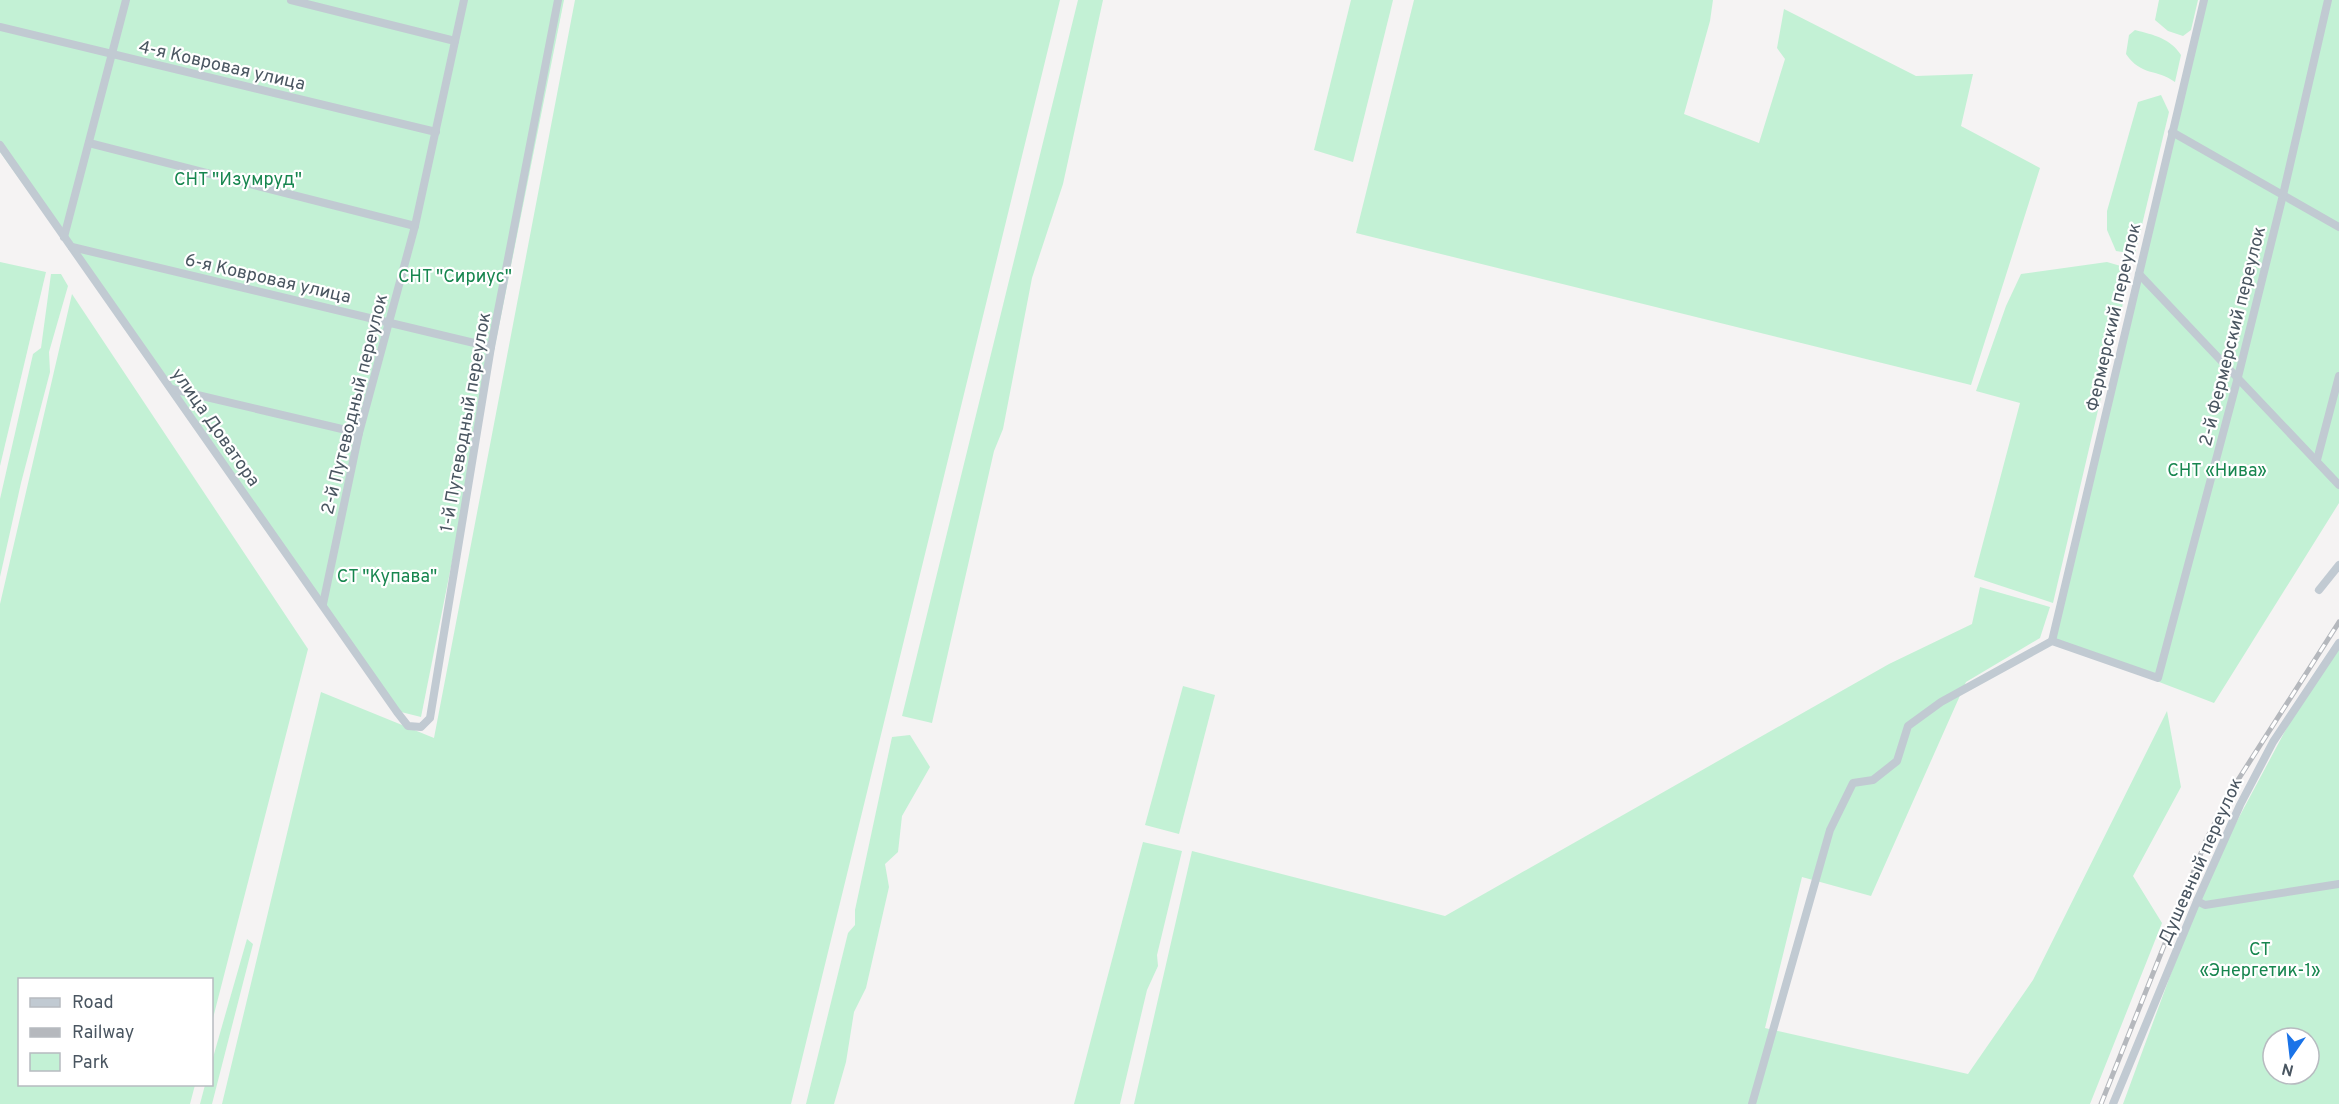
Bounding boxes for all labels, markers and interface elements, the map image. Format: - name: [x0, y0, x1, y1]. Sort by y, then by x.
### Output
- street label: 4-я Ковровая улица: [136, 36, 307, 97]
- park label: СНТ "Изумруд": [174, 169, 302, 192]
- street label: Фермерский переулок: [2082, 221, 2147, 414]
- street label: 2-й Фермерский переулок: [2195, 224, 2272, 449]
- street label: 6-я Ковровая улица: [182, 249, 353, 310]
- park label: СНТ "Сириус": [398, 266, 512, 289]
- street label: 2-й Путеводный переулок: [317, 292, 394, 517]
- street label: 1-й Путеводный переулок: [436, 310, 497, 534]
- street label: улица Доватора: [165, 364, 264, 492]
- park label: СНТ «Нива»: [2167, 460, 2267, 483]
- park label: СТ "Купава": [337, 566, 437, 589]
- street label: Душевный переулок: [2154, 774, 2249, 949]
- park label: СТ «Энергетик-1»: [2200, 939, 2320, 983]
- legend: [18, 978, 213, 1086]
- text: Road: [72, 992, 114, 1015]
- text: Railway: [72, 1022, 134, 1045]
- north arrow: [2261, 1026, 2321, 1086]
- text: Park: [72, 1052, 109, 1075]
- text: N: [2280, 1058, 2296, 1080]

